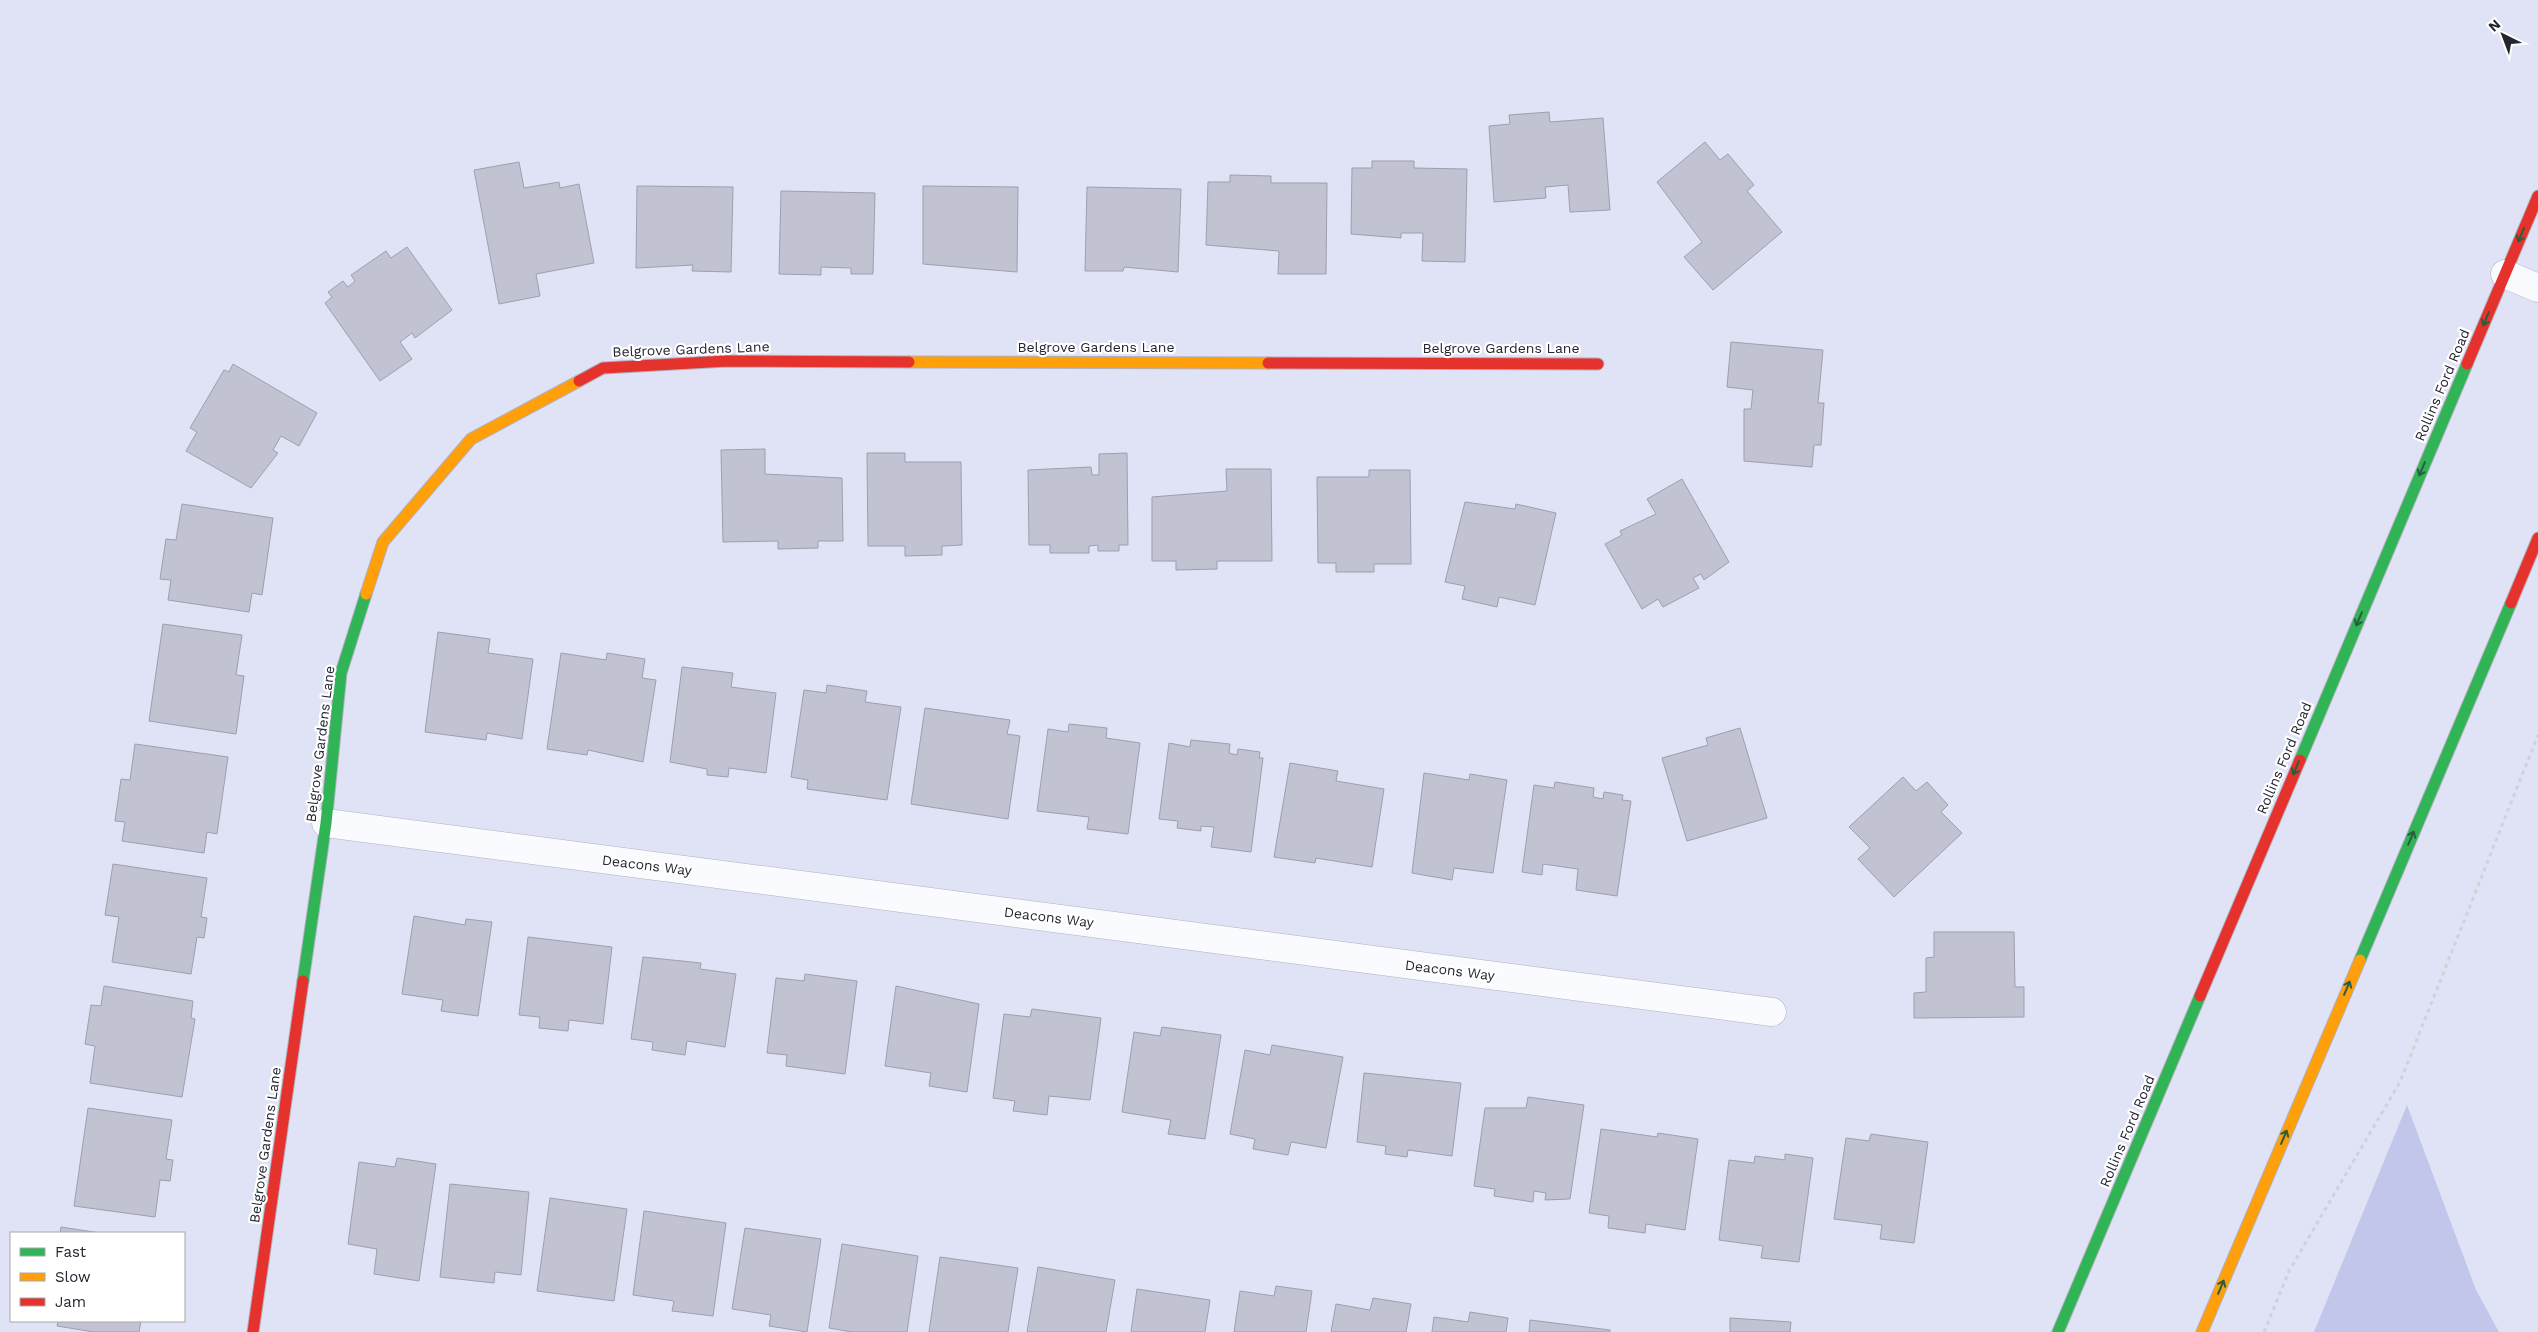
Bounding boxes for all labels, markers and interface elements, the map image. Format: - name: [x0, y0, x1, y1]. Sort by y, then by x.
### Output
- north arrow: [2478, 10, 2528, 60]
- text: N: [2485, 16, 2504, 35]
- one-way arrow: [2516, 227, 2526, 242]
- one-way arrow: [2480, 311, 2490, 326]
- street label: Rollins Ford Road: [2411, 327, 2473, 443]
- street label: Belgrove Gardens Lane: [612, 338, 770, 360]
- street label: Belgrove Gardens Lane: [1017, 339, 1175, 355]
- street label: Belgrove Gardens Lane: [1422, 340, 1580, 356]
- one-way arrow: [2417, 461, 2427, 476]
- one-way arrow: [2354, 611, 2364, 626]
- street label: Belgrove Gardens Lane: [302, 665, 338, 823]
- street label: Rollins Ford Road: [2253, 700, 2315, 816]
- one-way arrow: [2291, 760, 2300, 776]
- one-way arrow: [2406, 831, 2416, 846]
- street label: Deacons Way: [601, 852, 694, 879]
- street label: Deacons Way: [1003, 904, 1096, 931]
- street label: Deacons Way: [1404, 957, 1497, 984]
- one-way arrow: [2343, 981, 2353, 996]
- street label: Belgrove Gardens Lane: [246, 1066, 284, 1224]
- street label: Rollins Ford Road: [2096, 1073, 2158, 1189]
- one-way arrow: [2280, 1130, 2289, 1146]
- legend: [10, 1232, 185, 1322]
- text: Fast: [55, 1243, 87, 1261]
- text: Slow: [55, 1268, 91, 1286]
- one-way arrow: [2216, 1280, 2226, 1295]
- text: Jam: [55, 1293, 86, 1311]

